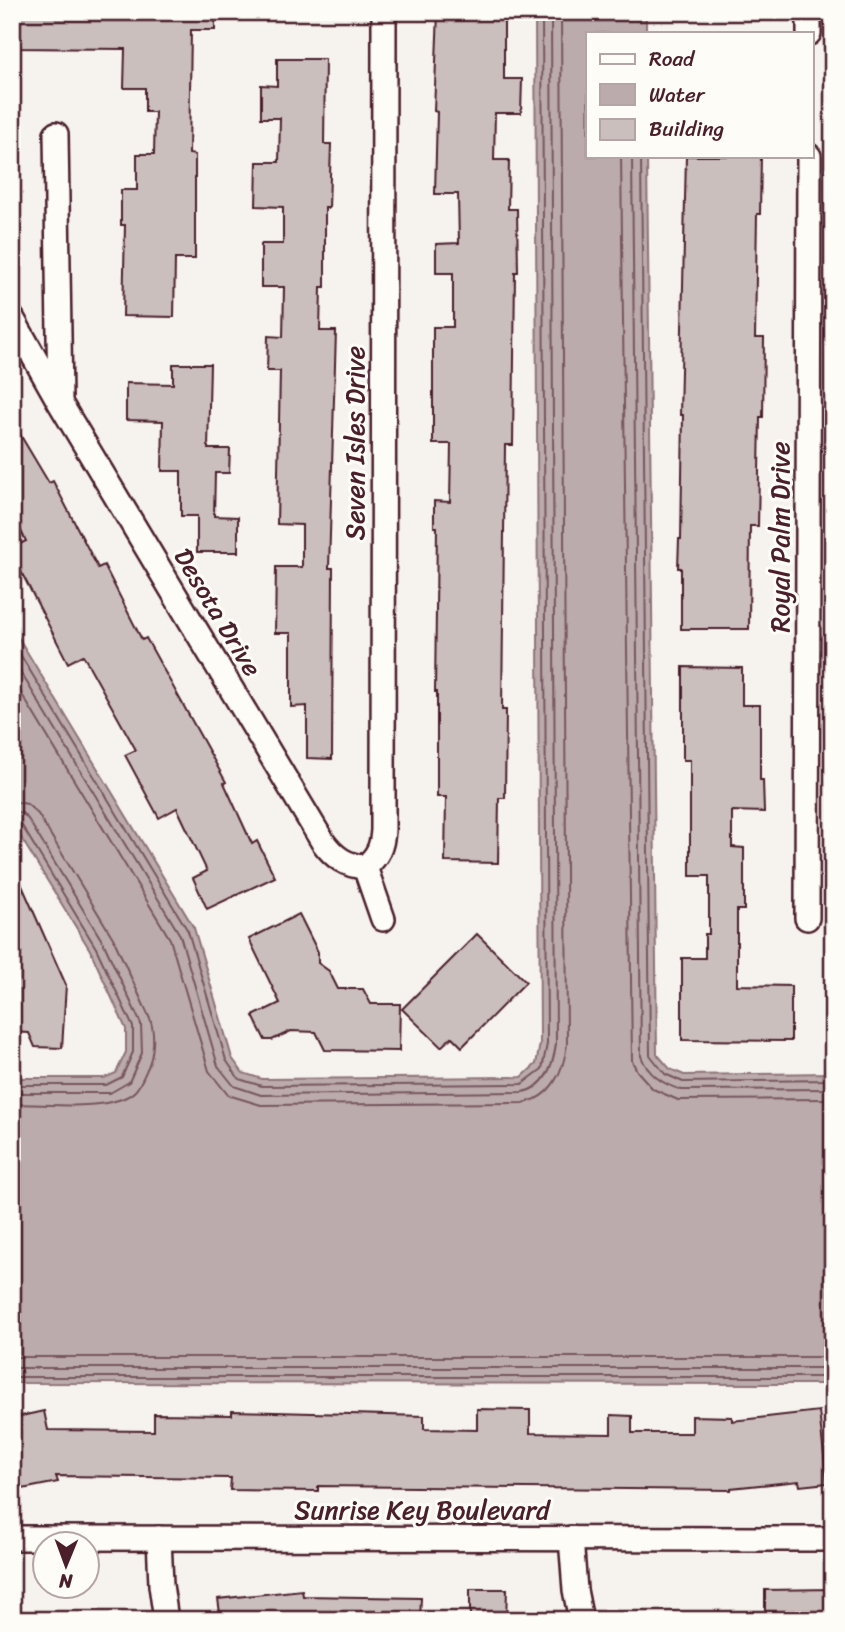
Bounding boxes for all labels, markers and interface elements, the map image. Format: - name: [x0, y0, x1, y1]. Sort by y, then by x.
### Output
- legend: [586, 32, 814, 158]
- text: Road: [649, 40, 696, 78]
- text: Water: [649, 76, 706, 114]
- text: Building: [649, 110, 725, 148]
- street label: Seven Isles Drive: [332, 346, 378, 540]
- street label: Royal Palm Drive: [757, 442, 803, 633]
- street label: Desota Drive: [161, 538, 275, 686]
- street label: Sunrise Key Boulevard: [294, 1487, 552, 1533]
- north arrow: [32, 1530, 102, 1600]
- text: N: [58, 1565, 74, 1598]

